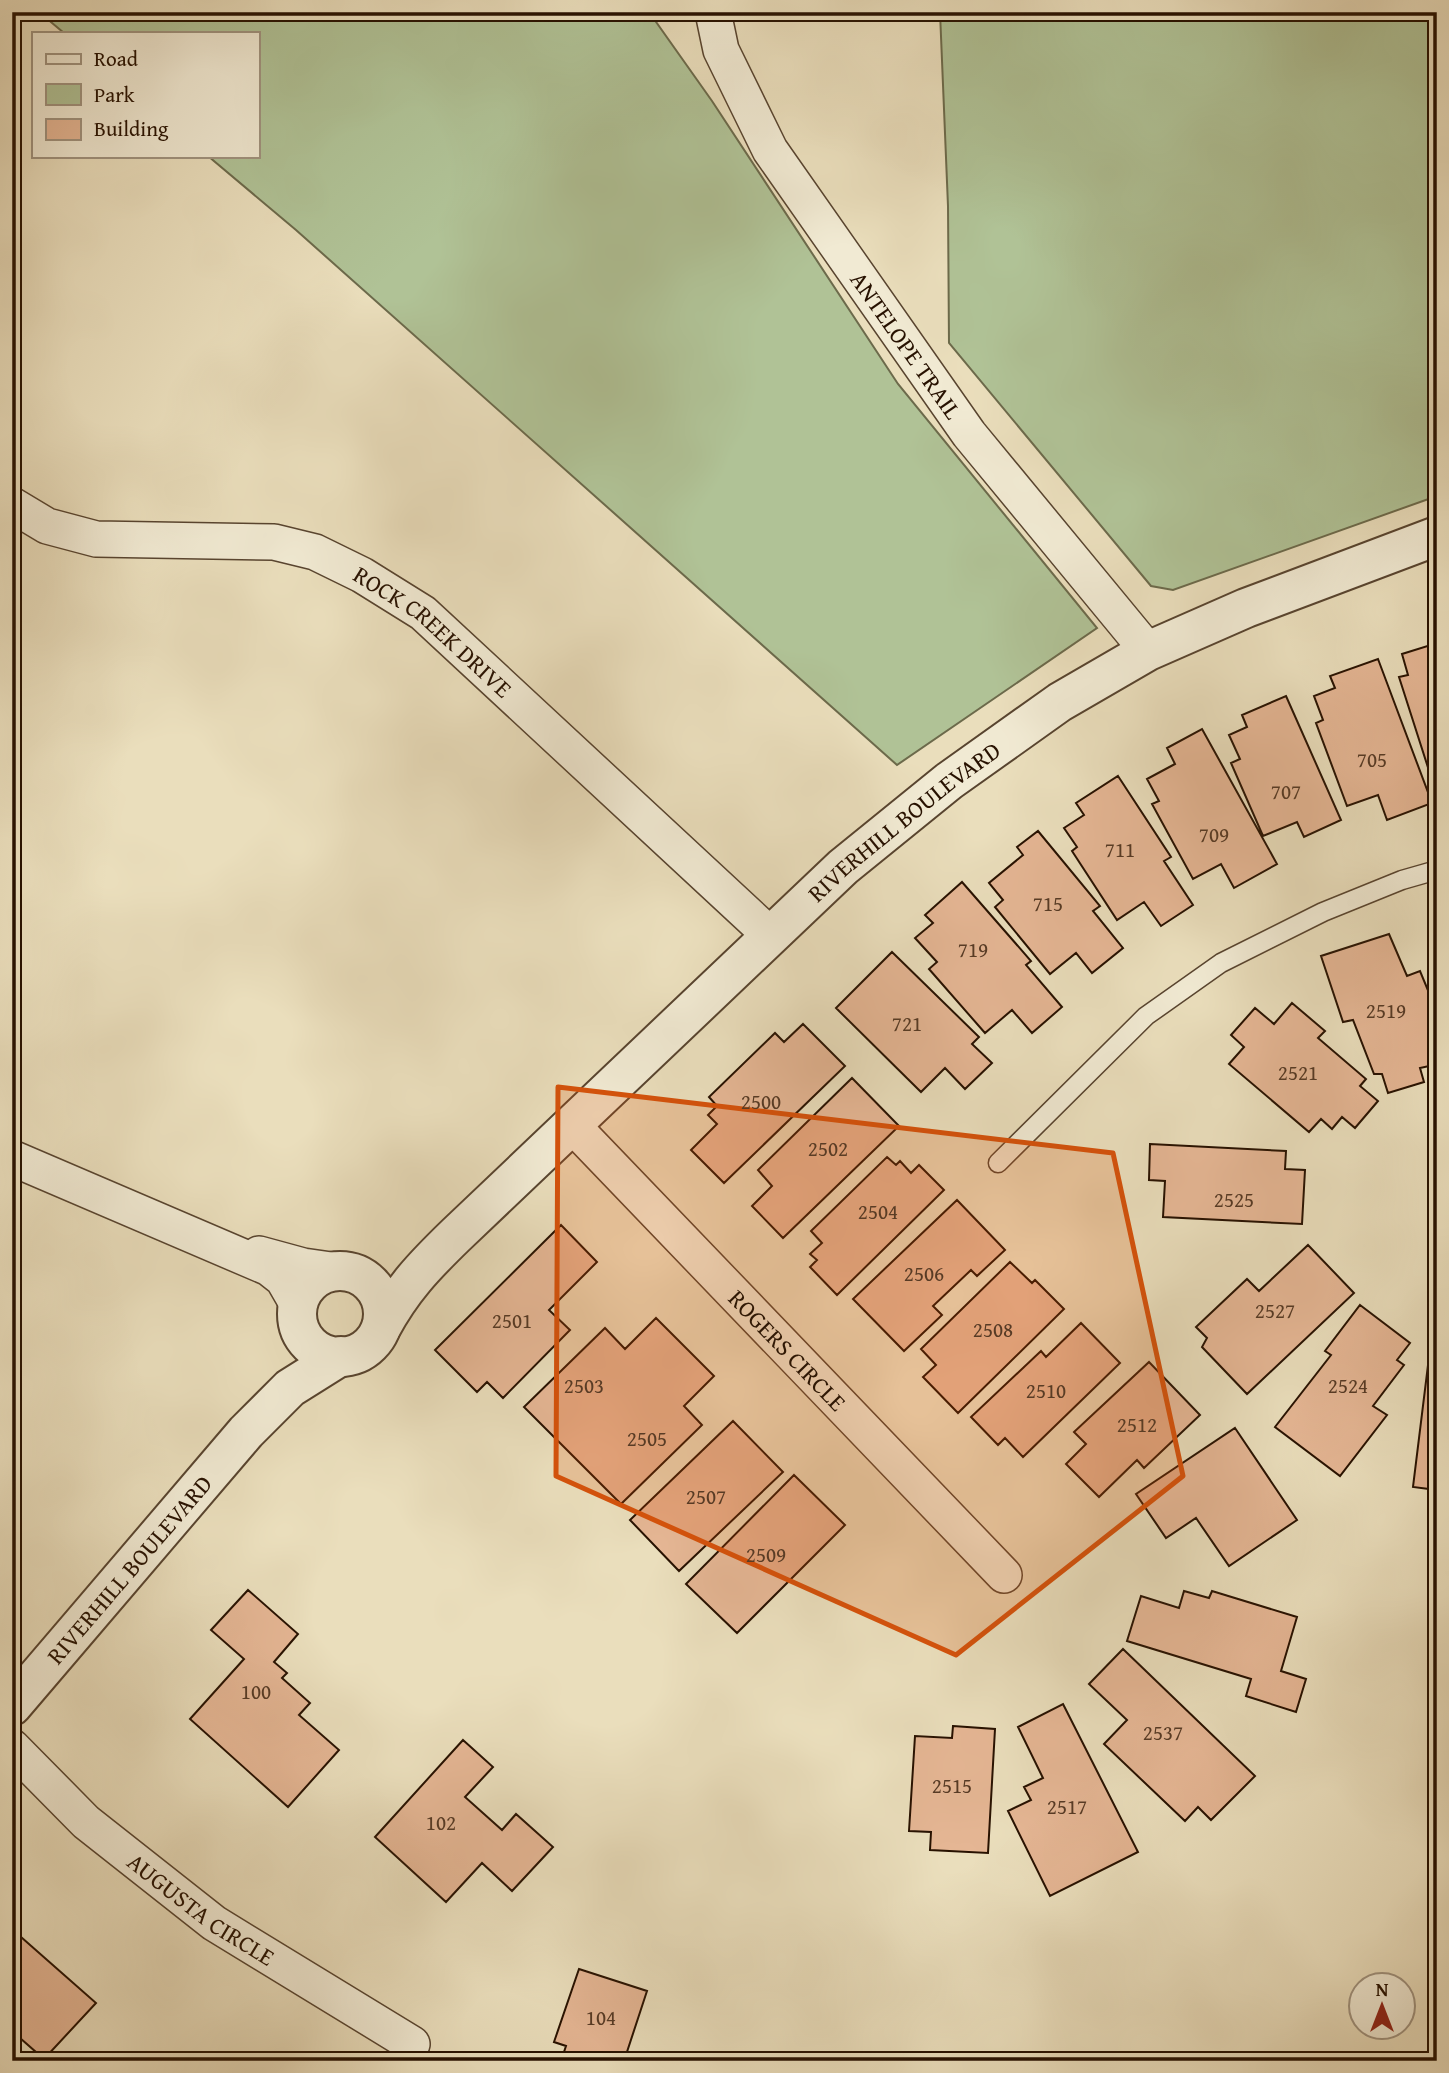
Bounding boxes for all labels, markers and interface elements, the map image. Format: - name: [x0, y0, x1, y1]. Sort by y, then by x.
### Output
- legend: [32, 32, 259, 158]
- text: Road: [94, 43, 139, 74]
- text: Park: [94, 79, 135, 110]
- text: Building: [94, 113, 169, 144]
- street label: ANTELOPE TRAIL: [842, 264, 971, 426]
- street label: ROCK CREEK DRIVE: [347, 557, 520, 705]
- street label: RIVERHILL BOULEVARD: [799, 733, 1007, 910]
- house number: 705: [1357, 744, 1387, 775]
- house number: 707: [1271, 776, 1301, 807]
- house number: 709: [1199, 819, 1229, 850]
- house number: 711: [1105, 834, 1135, 865]
- house number: 715: [1033, 888, 1063, 919]
- house number: 719: [958, 934, 988, 965]
- house number: 2519: [1366, 995, 1406, 1026]
- house number: 721: [892, 1008, 922, 1039]
- house number: 2521: [1278, 1057, 1318, 1088]
- house number: 2500: [741, 1086, 781, 1117]
- house number: 2502: [808, 1133, 848, 1164]
- house number: 2525: [1214, 1184, 1254, 1215]
- house number: 2504: [858, 1196, 898, 1227]
- house number: 2506: [904, 1258, 944, 1289]
- street label: ROGERS CIRCLE: [721, 1281, 855, 1418]
- house number: 2527: [1255, 1295, 1295, 1326]
- house number: 2501: [492, 1305, 532, 1336]
- house number: 2508: [973, 1314, 1013, 1345]
- house number: 2503: [564, 1370, 604, 1401]
- house number: 2524: [1328, 1370, 1368, 1401]
- house number: 2510: [1026, 1375, 1066, 1406]
- house number: 2512: [1117, 1409, 1157, 1440]
- house number: 2505: [627, 1423, 667, 1454]
- street label: RIVERHILL BOULEVARD: [38, 1467, 220, 1671]
- house number: 2507: [686, 1481, 726, 1512]
- house number: 2509: [746, 1539, 786, 1570]
- house number: 100: [241, 1676, 271, 1707]
- house number: 2537: [1143, 1717, 1183, 1748]
- house number: 2515: [932, 1770, 972, 1801]
- house number: 2517: [1047, 1791, 1087, 1822]
- house number: 102: [426, 1807, 456, 1838]
- street label: AUGUSTA CIRCLE: [120, 1844, 282, 1974]
- north arrow: [1348, 1972, 1418, 2042]
- text: N: [1376, 1975, 1389, 2003]
- house number: 104: [586, 2002, 616, 2033]

